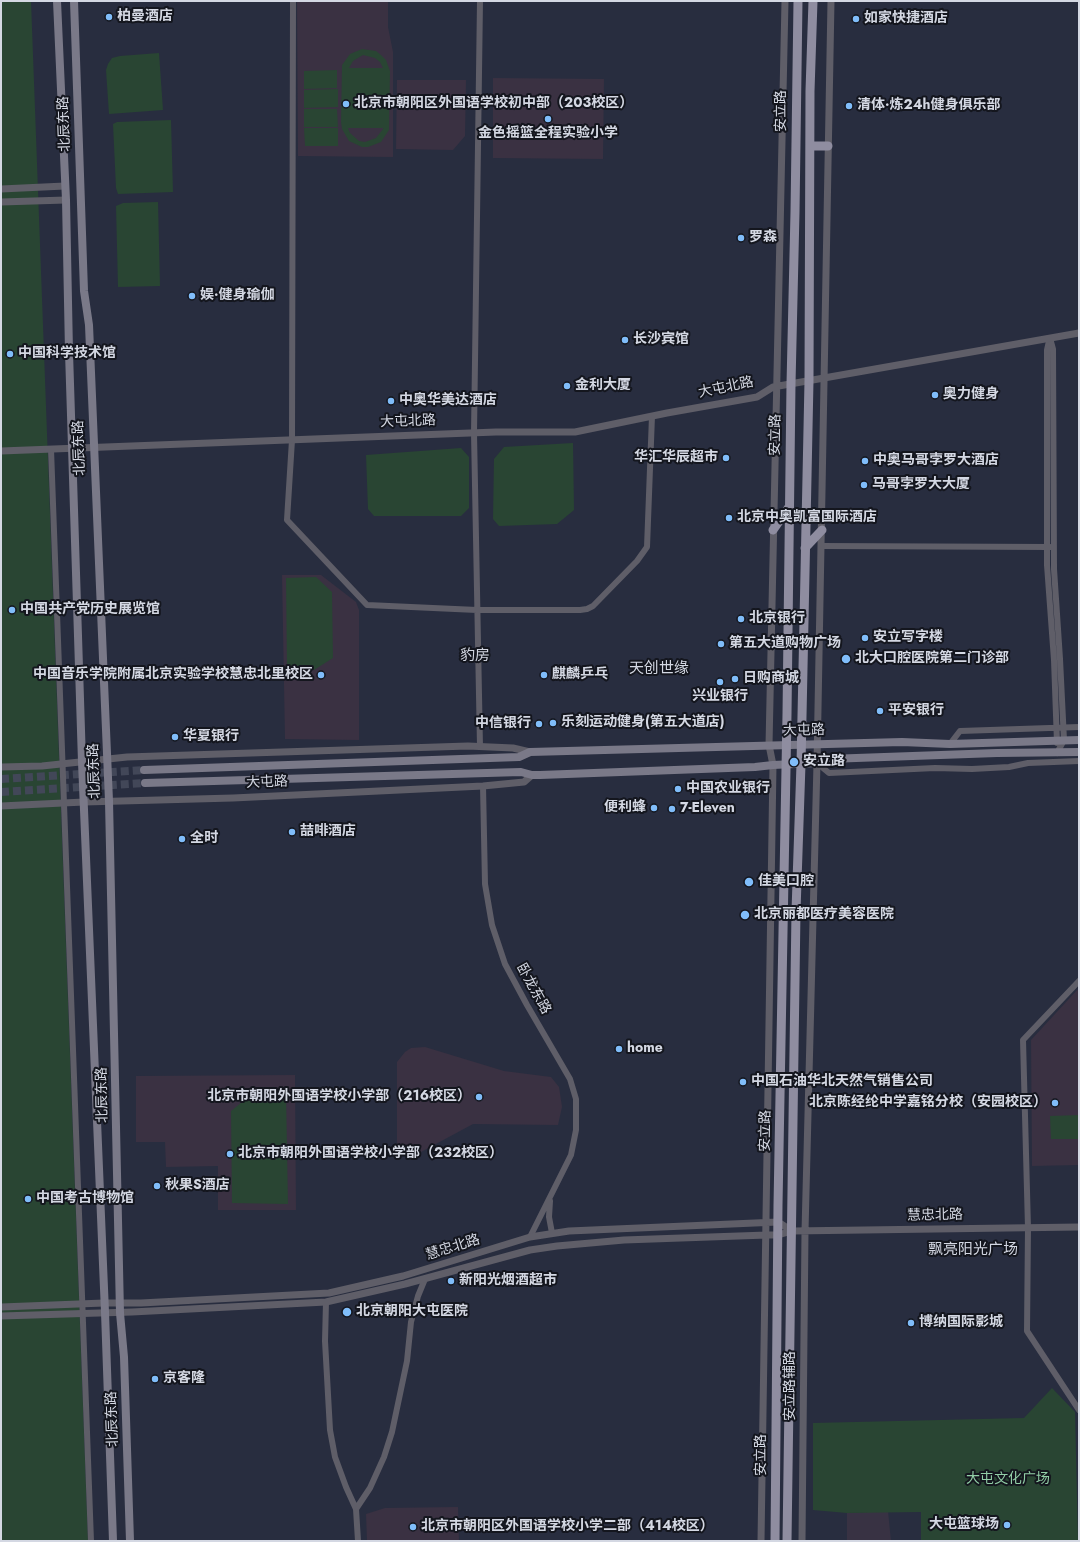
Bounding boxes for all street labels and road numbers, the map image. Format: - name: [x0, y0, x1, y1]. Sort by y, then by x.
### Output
- street label: 安立路: [774, 90, 790, 132]
- street label: 北辰东路: [56, 96, 74, 152]
- street label: 大屯北路: [697, 374, 755, 402]
- street label: 大屯北路: [380, 413, 436, 431]
- street label: 安立路: [767, 414, 785, 456]
- street label: 北辰东路: [71, 420, 89, 476]
- street label: 大屯路: [783, 722, 825, 740]
- street label: 北辰东路: [86, 743, 104, 799]
- street label: 大屯路: [246, 774, 288, 792]
- street label: 卧龙东路: [512, 960, 554, 1018]
- street label: 北辰东路: [94, 1067, 112, 1123]
- street label: 安立路: [757, 1110, 775, 1152]
- street label: 慧忠北路: [907, 1207, 963, 1225]
- street label: 慧忠北路: [424, 1232, 482, 1264]
- street label: 安立路辅路: [783, 1351, 799, 1421]
- street label: 北辰东路: [104, 1391, 122, 1447]
- street label: 安立路: [754, 1434, 770, 1476]

